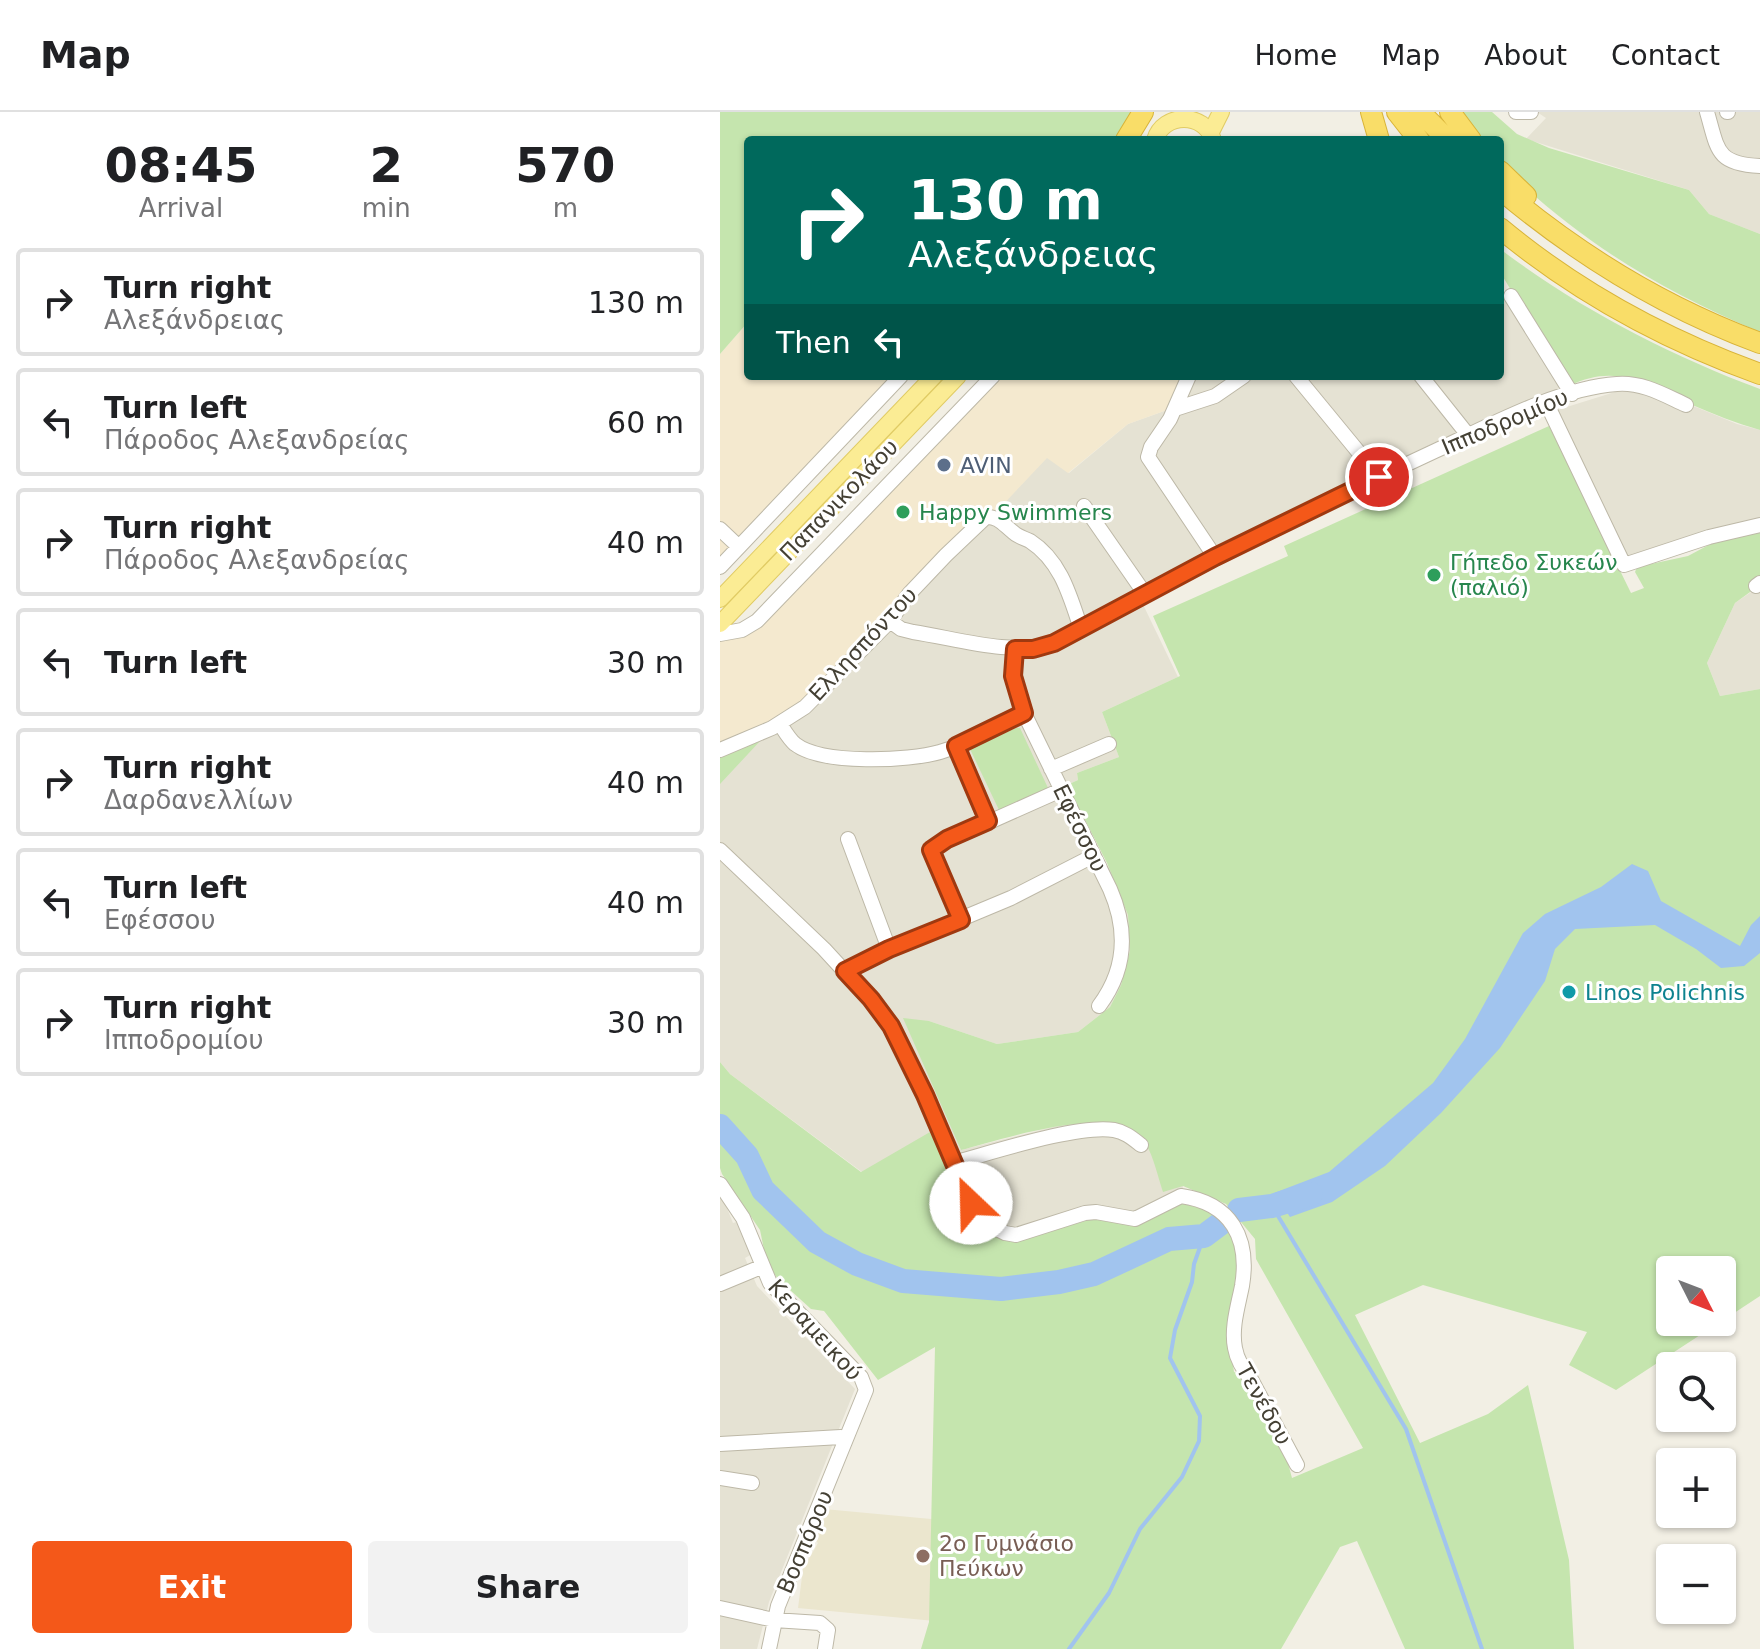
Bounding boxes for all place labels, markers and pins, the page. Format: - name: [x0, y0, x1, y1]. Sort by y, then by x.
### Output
- pin: [1345, 443, 1413, 511]
- place label: AVIN: [960, 453, 1012, 478]
- marker: AVIN: [935, 456, 953, 474]
- place label: Happy Swimmers: [919, 500, 1112, 525]
- marker: Happy Swimmers: [894, 503, 912, 521]
- place label: Γήπεδο Συκεών (παλιό): [1450, 550, 1617, 600]
- marker: Γήπεδο Συκεών (παλιό): [1425, 566, 1443, 584]
- place label: Linos Polichnis: [1585, 980, 1745, 1005]
- marker: Linos Polichnis: [1560, 983, 1578, 1001]
- place label: 2ο Γυμνάσιο Πεύκων: [939, 1531, 1074, 1581]
- marker: 2ο Γυμνάσιο Πεύκων: [914, 1547, 932, 1565]

